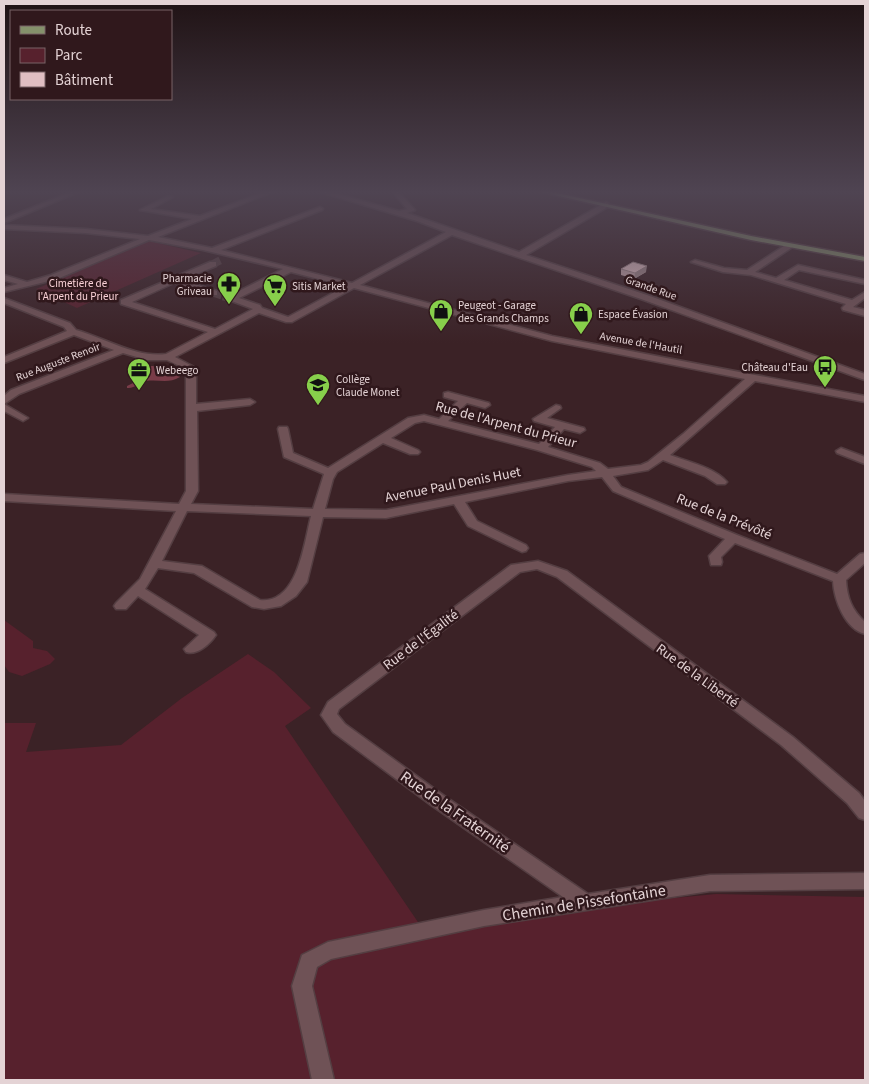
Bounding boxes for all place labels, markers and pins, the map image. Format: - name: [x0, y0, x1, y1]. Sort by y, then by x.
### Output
- place label: Pharmacie Griveau: [163, 271, 213, 299]
- pharmacy icon: Pharmacie Griveau: [216, 271, 242, 305]
- supermarket icon: Sitis Market: [262, 273, 288, 307]
- place label: Sitis Market: [292, 279, 346, 294]
- shop icon: Peugeot - Garage des Grands Champs: [428, 298, 454, 332]
- place label: Peugeot - Garage des Grands Champs: [458, 298, 549, 326]
- shop icon: Espace Évasion: [568, 301, 594, 335]
- place label: Espace Évasion: [598, 307, 668, 322]
- bus stop icon: Château d'Eau: [812, 354, 838, 388]
- office icon: Webeego: [126, 357, 152, 391]
- place label: Château d'Eau: [742, 360, 808, 375]
- place label: Webeego: [156, 363, 198, 378]
- school or university icon: Collège Claude Monet: [305, 372, 331, 406]
- place label: Collège Claude Monet: [336, 372, 400, 400]

